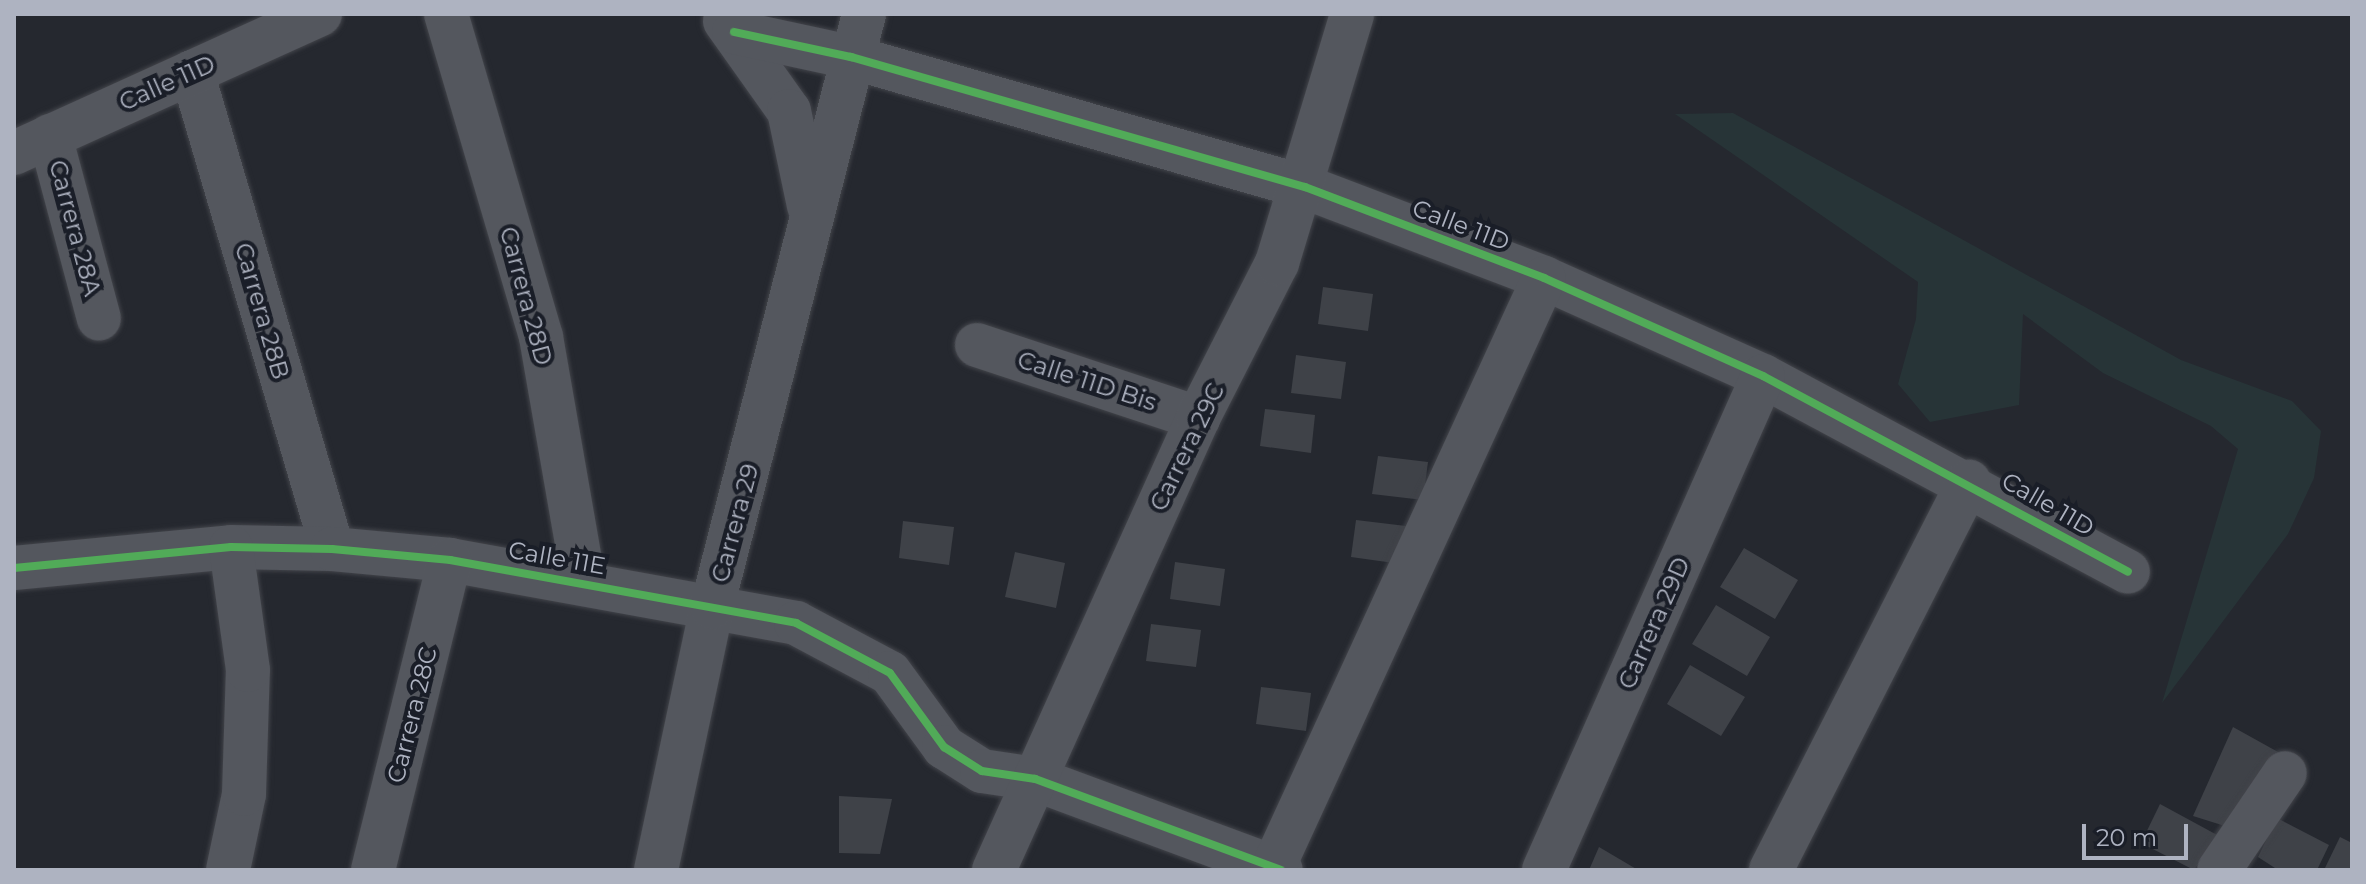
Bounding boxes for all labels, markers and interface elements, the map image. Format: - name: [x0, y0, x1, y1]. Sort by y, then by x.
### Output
- street label: Calle 11D: [115, 49, 219, 117]
- street label: Carrera 28A: [43, 157, 107, 299]
- street label: Calle 11D: [1408, 193, 1514, 257]
- street label: Carrera 28D: [494, 224, 558, 368]
- street label: Carrera 28B: [229, 240, 295, 382]
- street label: Calle 11D Bis: [1014, 345, 1160, 417]
- street label: Carrera 29C: [1144, 378, 1230, 516]
- street label: Carrera 29: [705, 461, 765, 585]
- street label: Calle 11D: [1997, 466, 2099, 542]
- street label: Calle 11E: [506, 535, 608, 581]
- street label: Carrera 29D: [1612, 553, 1696, 693]
- street label: Carrera 28C: [381, 644, 443, 786]
- scale bar: [2086, 808, 2192, 858]
- text: 20 m: [2096, 823, 2157, 852]

